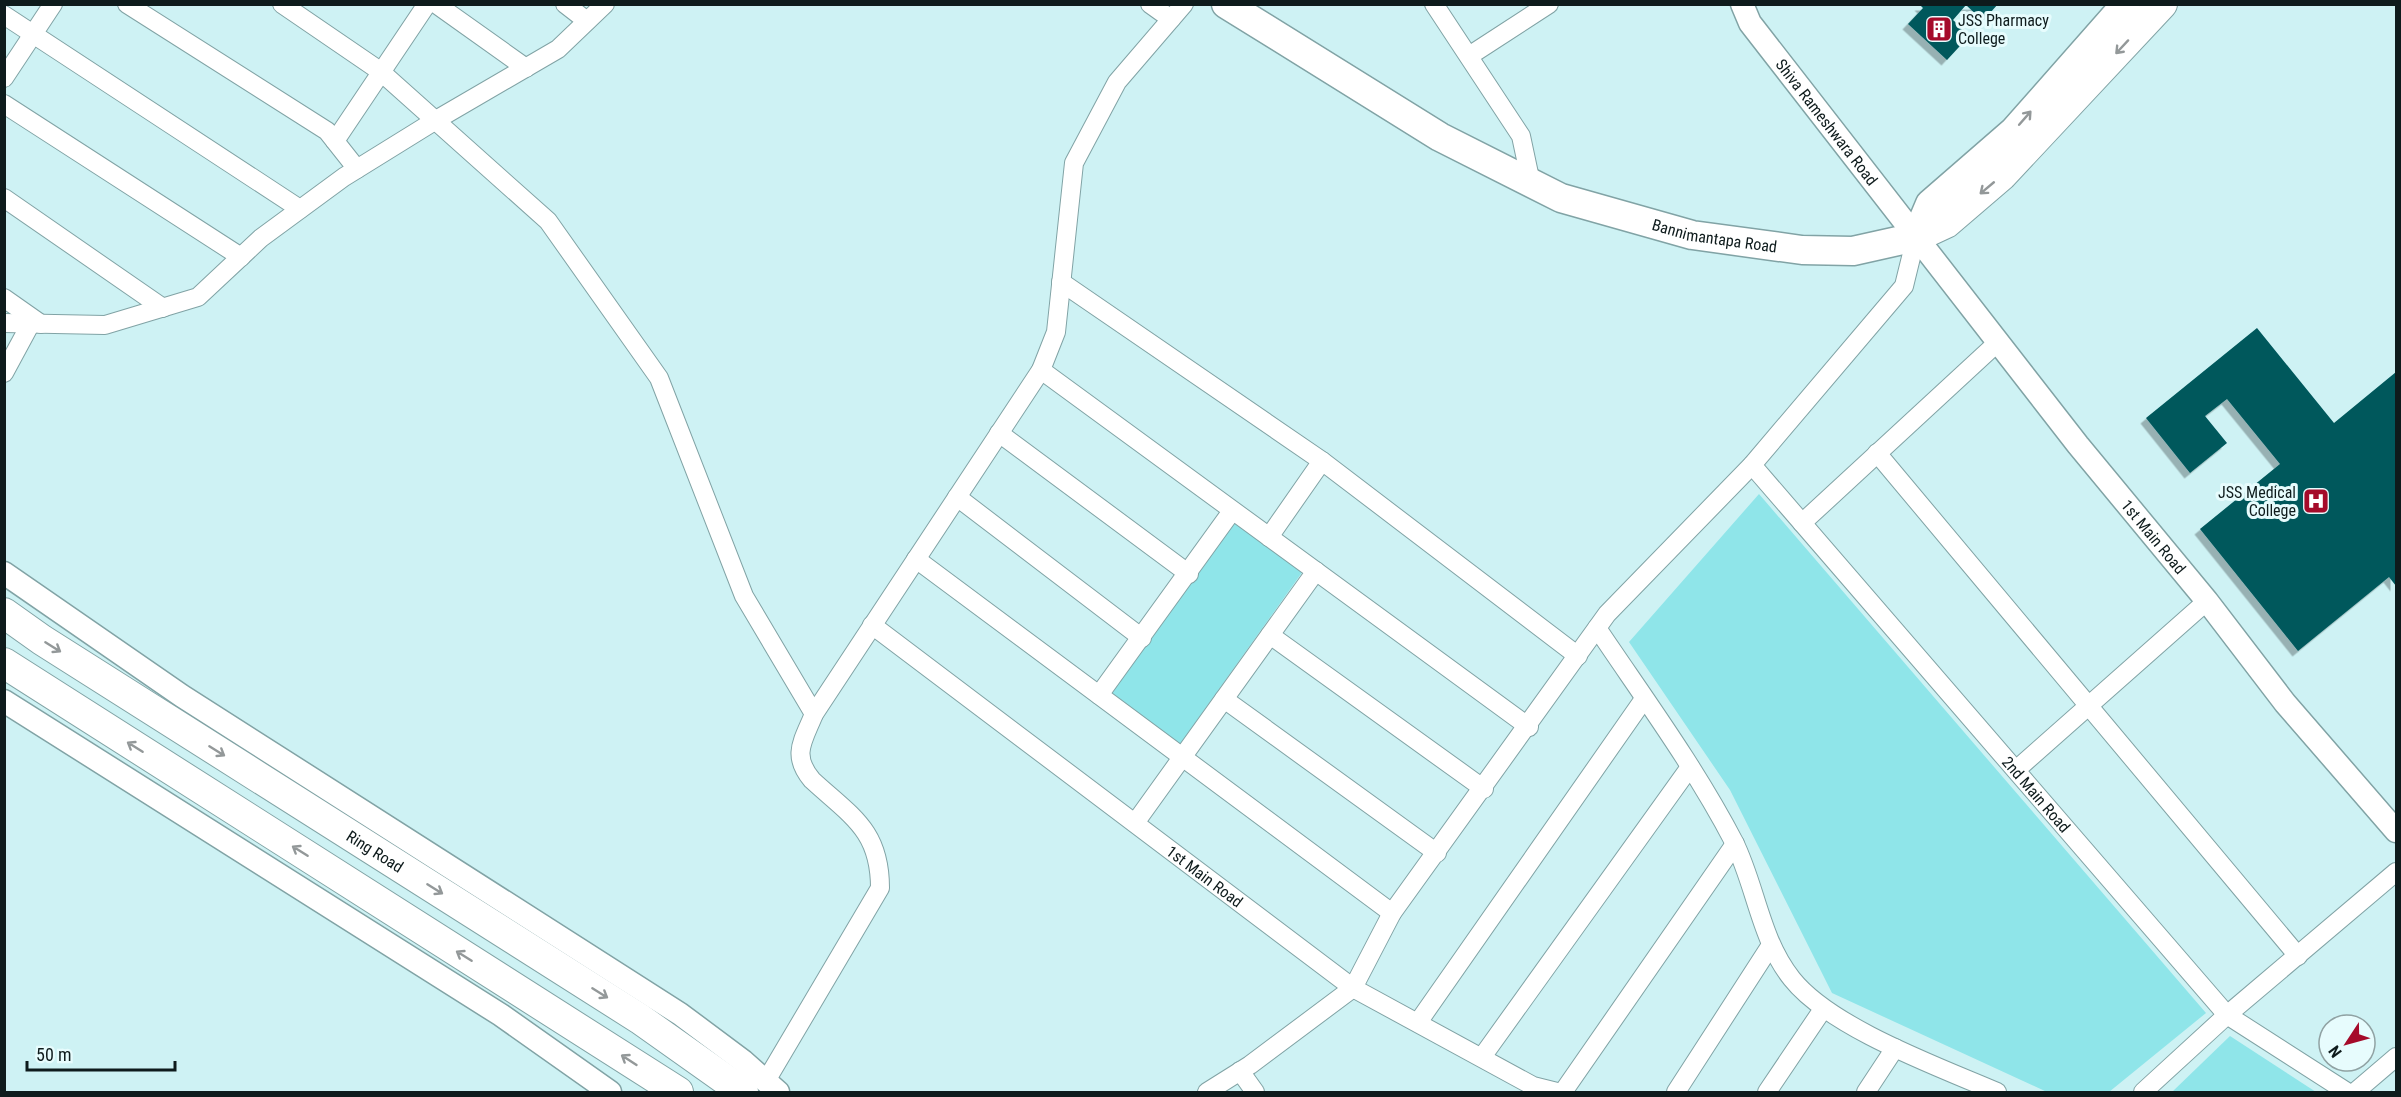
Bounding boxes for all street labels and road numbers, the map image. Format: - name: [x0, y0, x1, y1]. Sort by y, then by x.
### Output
- street label: Shiva Rameshwara Road: [1772, 55, 1882, 189]
- street label: Bannimantapa Road: [1650, 215, 1778, 256]
- street label: 1st Main Road: [2118, 496, 2190, 578]
- street label: 2nd Main Road: [1998, 752, 2074, 836]
- street label: Ring Road: [343, 826, 407, 876]
- street label: 1st Main Road: [1163, 841, 1247, 911]

